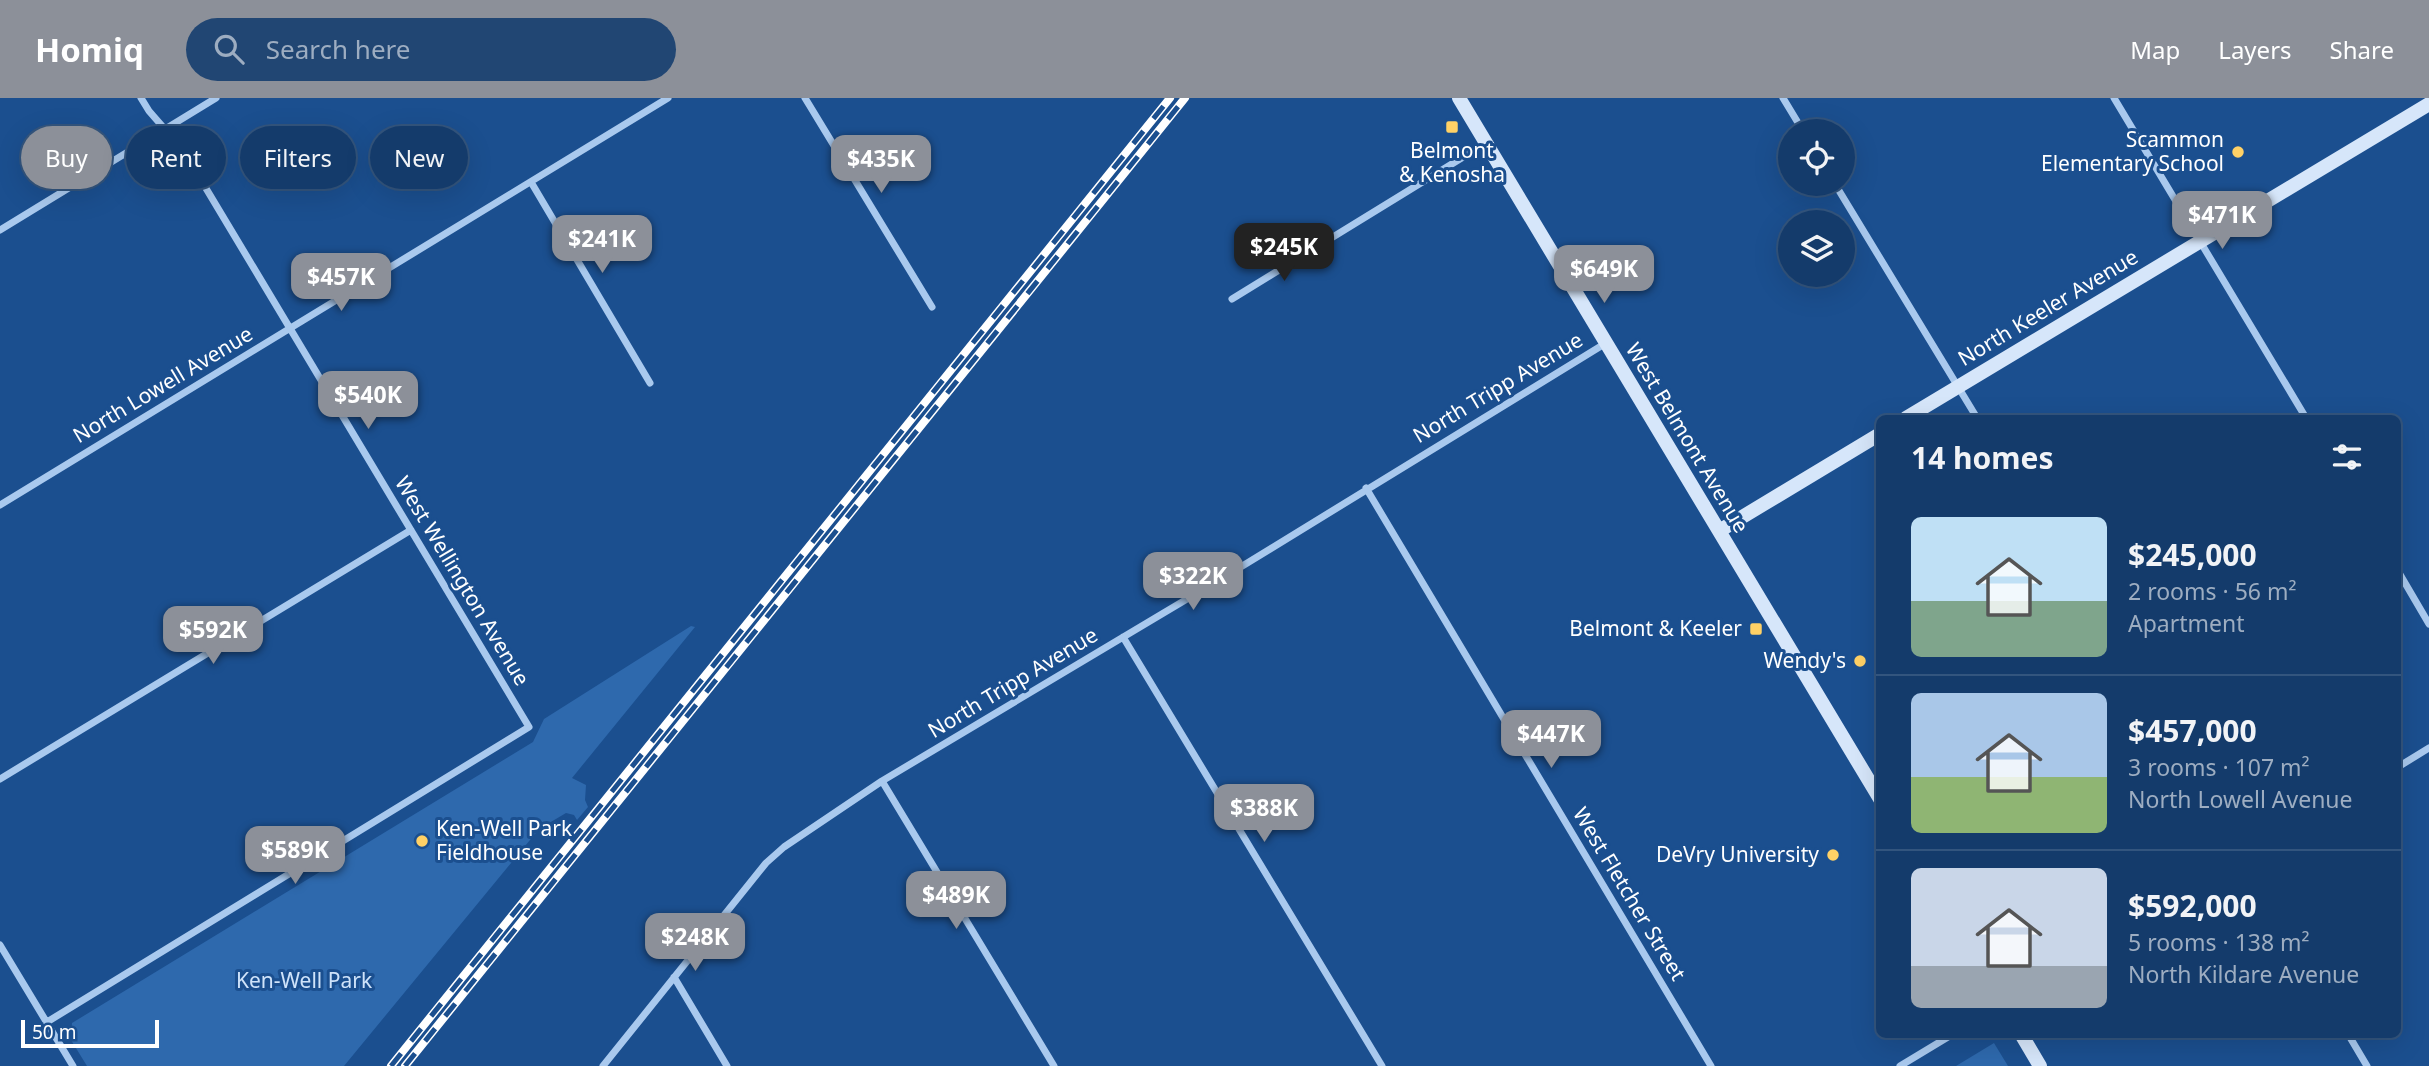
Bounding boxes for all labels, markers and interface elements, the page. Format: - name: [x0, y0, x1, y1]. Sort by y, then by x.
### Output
- search box: [186, 18, 676, 81]
- text: Homiq: [35, 27, 144, 72]
- icon: search: [210, 30, 248, 68]
- text: Search here: [266, 31, 410, 67]
- text: Map: [2130, 33, 2180, 66]
- text: Layers: [2218, 33, 2292, 66]
- text: Share: [2330, 33, 2394, 66]
- marker: Belmont & Kenosha: [1444, 119, 1460, 135]
- map controls: [1778, 119, 1855, 287]
- button: locate: [1778, 119, 1855, 196]
- place label: Scammon Elementary School: [2041, 125, 2224, 177]
- chip: Buy: [21, 126, 112, 189]
- chip: Rent: [126, 126, 226, 189]
- chip: Filters: [240, 126, 356, 189]
- chip: New: [370, 126, 468, 189]
- pin: $435K: [832, 136, 930, 195]
- place label: Belmont & Kenosha: [1399, 136, 1505, 188]
- text: $435K: [847, 142, 915, 174]
- marker: Scammon Elementary School: [2230, 144, 2246, 160]
- pin: $471K: [2173, 192, 2271, 251]
- text: $471K: [2188, 198, 2256, 230]
- button: layers: [1778, 210, 1855, 287]
- pin: $241K: [553, 216, 651, 275]
- text: $241K: [568, 222, 636, 254]
- pin: $245K: [1235, 223, 1333, 283]
- text: $245K: [1250, 230, 1318, 262]
- street label: North Keeler Avenue: [1952, 242, 2143, 372]
- pin: $649K: [1555, 246, 1653, 305]
- text: $649K: [1570, 252, 1638, 284]
- pin: $457K: [292, 254, 390, 313]
- text: $457K: [307, 260, 375, 292]
- street label: North Lowell Avenue: [67, 319, 258, 449]
- street label: North Tripp Avenue: [1408, 325, 1587, 449]
- street label: West Belmont Avenue: [1620, 337, 1756, 538]
- pin: $540K: [319, 372, 417, 431]
- text: $540K: [334, 378, 402, 410]
- text: 14 homes: [1911, 437, 2054, 478]
- icon: filters: [2328, 438, 2366, 476]
- street label: West Wellington Avenue: [389, 471, 537, 690]
- text: $245,000: [2128, 534, 2257, 575]
- icon: home: [1967, 545, 2051, 629]
- pin: $322K: [1144, 552, 1242, 612]
- text: $322K: [1159, 559, 1227, 591]
- text: 2 rooms · 56 m²: [2128, 575, 2297, 607]
- pin: $592K: [164, 606, 262, 666]
- text: Apartment: [2128, 607, 2245, 639]
- text: $592K: [179, 613, 247, 645]
- place label: Belmont & Keeler: [1569, 614, 1742, 642]
- street label: North Tripp Avenue: [923, 620, 1102, 744]
- marker: Belmont & Keeler: [1748, 621, 1764, 637]
- place label: Wendy's: [1763, 646, 1846, 674]
- marker: Wendy's: [1852, 653, 1868, 669]
- pin: $447K: [1502, 710, 1600, 770]
- text: $457,000: [2128, 710, 2257, 751]
- text: $447K: [1517, 717, 1585, 749]
- icon: home: [1967, 721, 2051, 805]
- text: 3 rooms · 107 m²: [2128, 751, 2310, 783]
- text: North Lowell Avenue: [2128, 783, 2353, 815]
- pin: $388K: [1215, 784, 1313, 844]
- text: $388K: [1230, 791, 1298, 823]
- street label: West Fletcher Street: [1567, 802, 1693, 986]
- place label: Ken-Well Park Fieldhouse: [436, 814, 573, 866]
- pin: $589K: [246, 826, 344, 886]
- text: $589K: [261, 833, 329, 865]
- marker: Ken-Well Park Fieldhouse: [414, 833, 430, 849]
- place label: DeVry University: [1656, 840, 1819, 868]
- marker: DeVry University: [1825, 847, 1841, 863]
- pin: $489K: [907, 872, 1005, 931]
- text: $489K: [922, 878, 990, 910]
- text: $592,000: [2128, 885, 2257, 926]
- icon: home: [1967, 896, 2051, 980]
- pin: $248K: [646, 914, 744, 973]
- text: $248K: [661, 920, 729, 952]
- text: 5 rooms · 138 m²: [2128, 926, 2310, 958]
- text: North Kildare Avenue: [2128, 958, 2359, 990]
- park label: Ken-Well Park: [236, 966, 373, 994]
- scale bar: [21, 1017, 159, 1049]
- text: 50 m: [32, 1019, 76, 1045]

